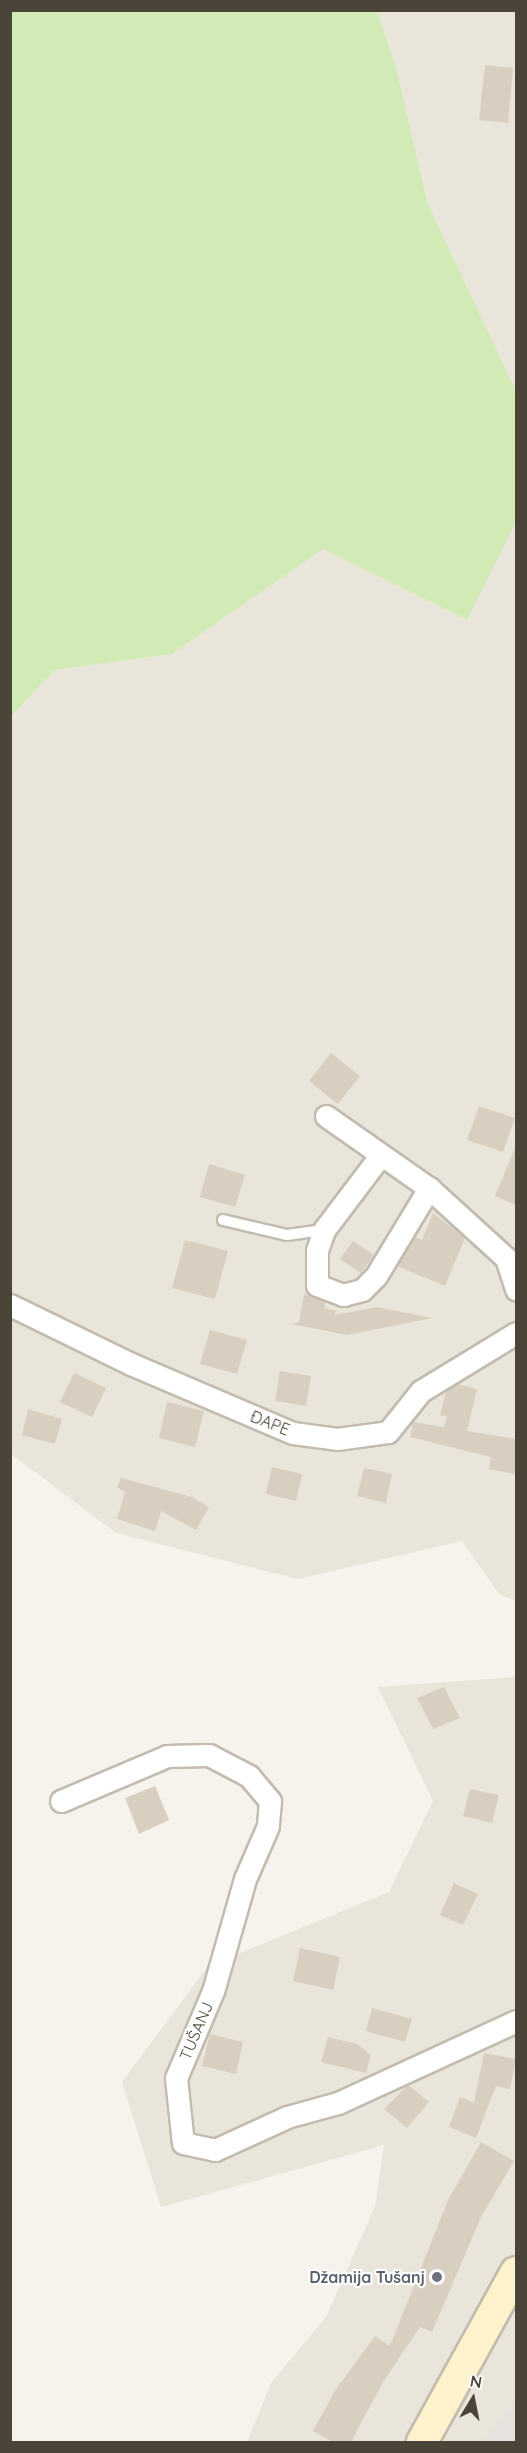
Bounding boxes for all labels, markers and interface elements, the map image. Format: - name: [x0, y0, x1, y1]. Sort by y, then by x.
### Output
- street label: ĐAPE: [248, 1407, 292, 1439]
- street label: TUŠANJ: [175, 1999, 217, 2063]
- place label: Džamija Tušanj: [309, 2267, 425, 2287]
- marker: Džamija Tušanj: [430, 2270, 444, 2284]
- north arrow: [443, 2369, 503, 2429]
- text: N: [469, 2370, 484, 2392]

